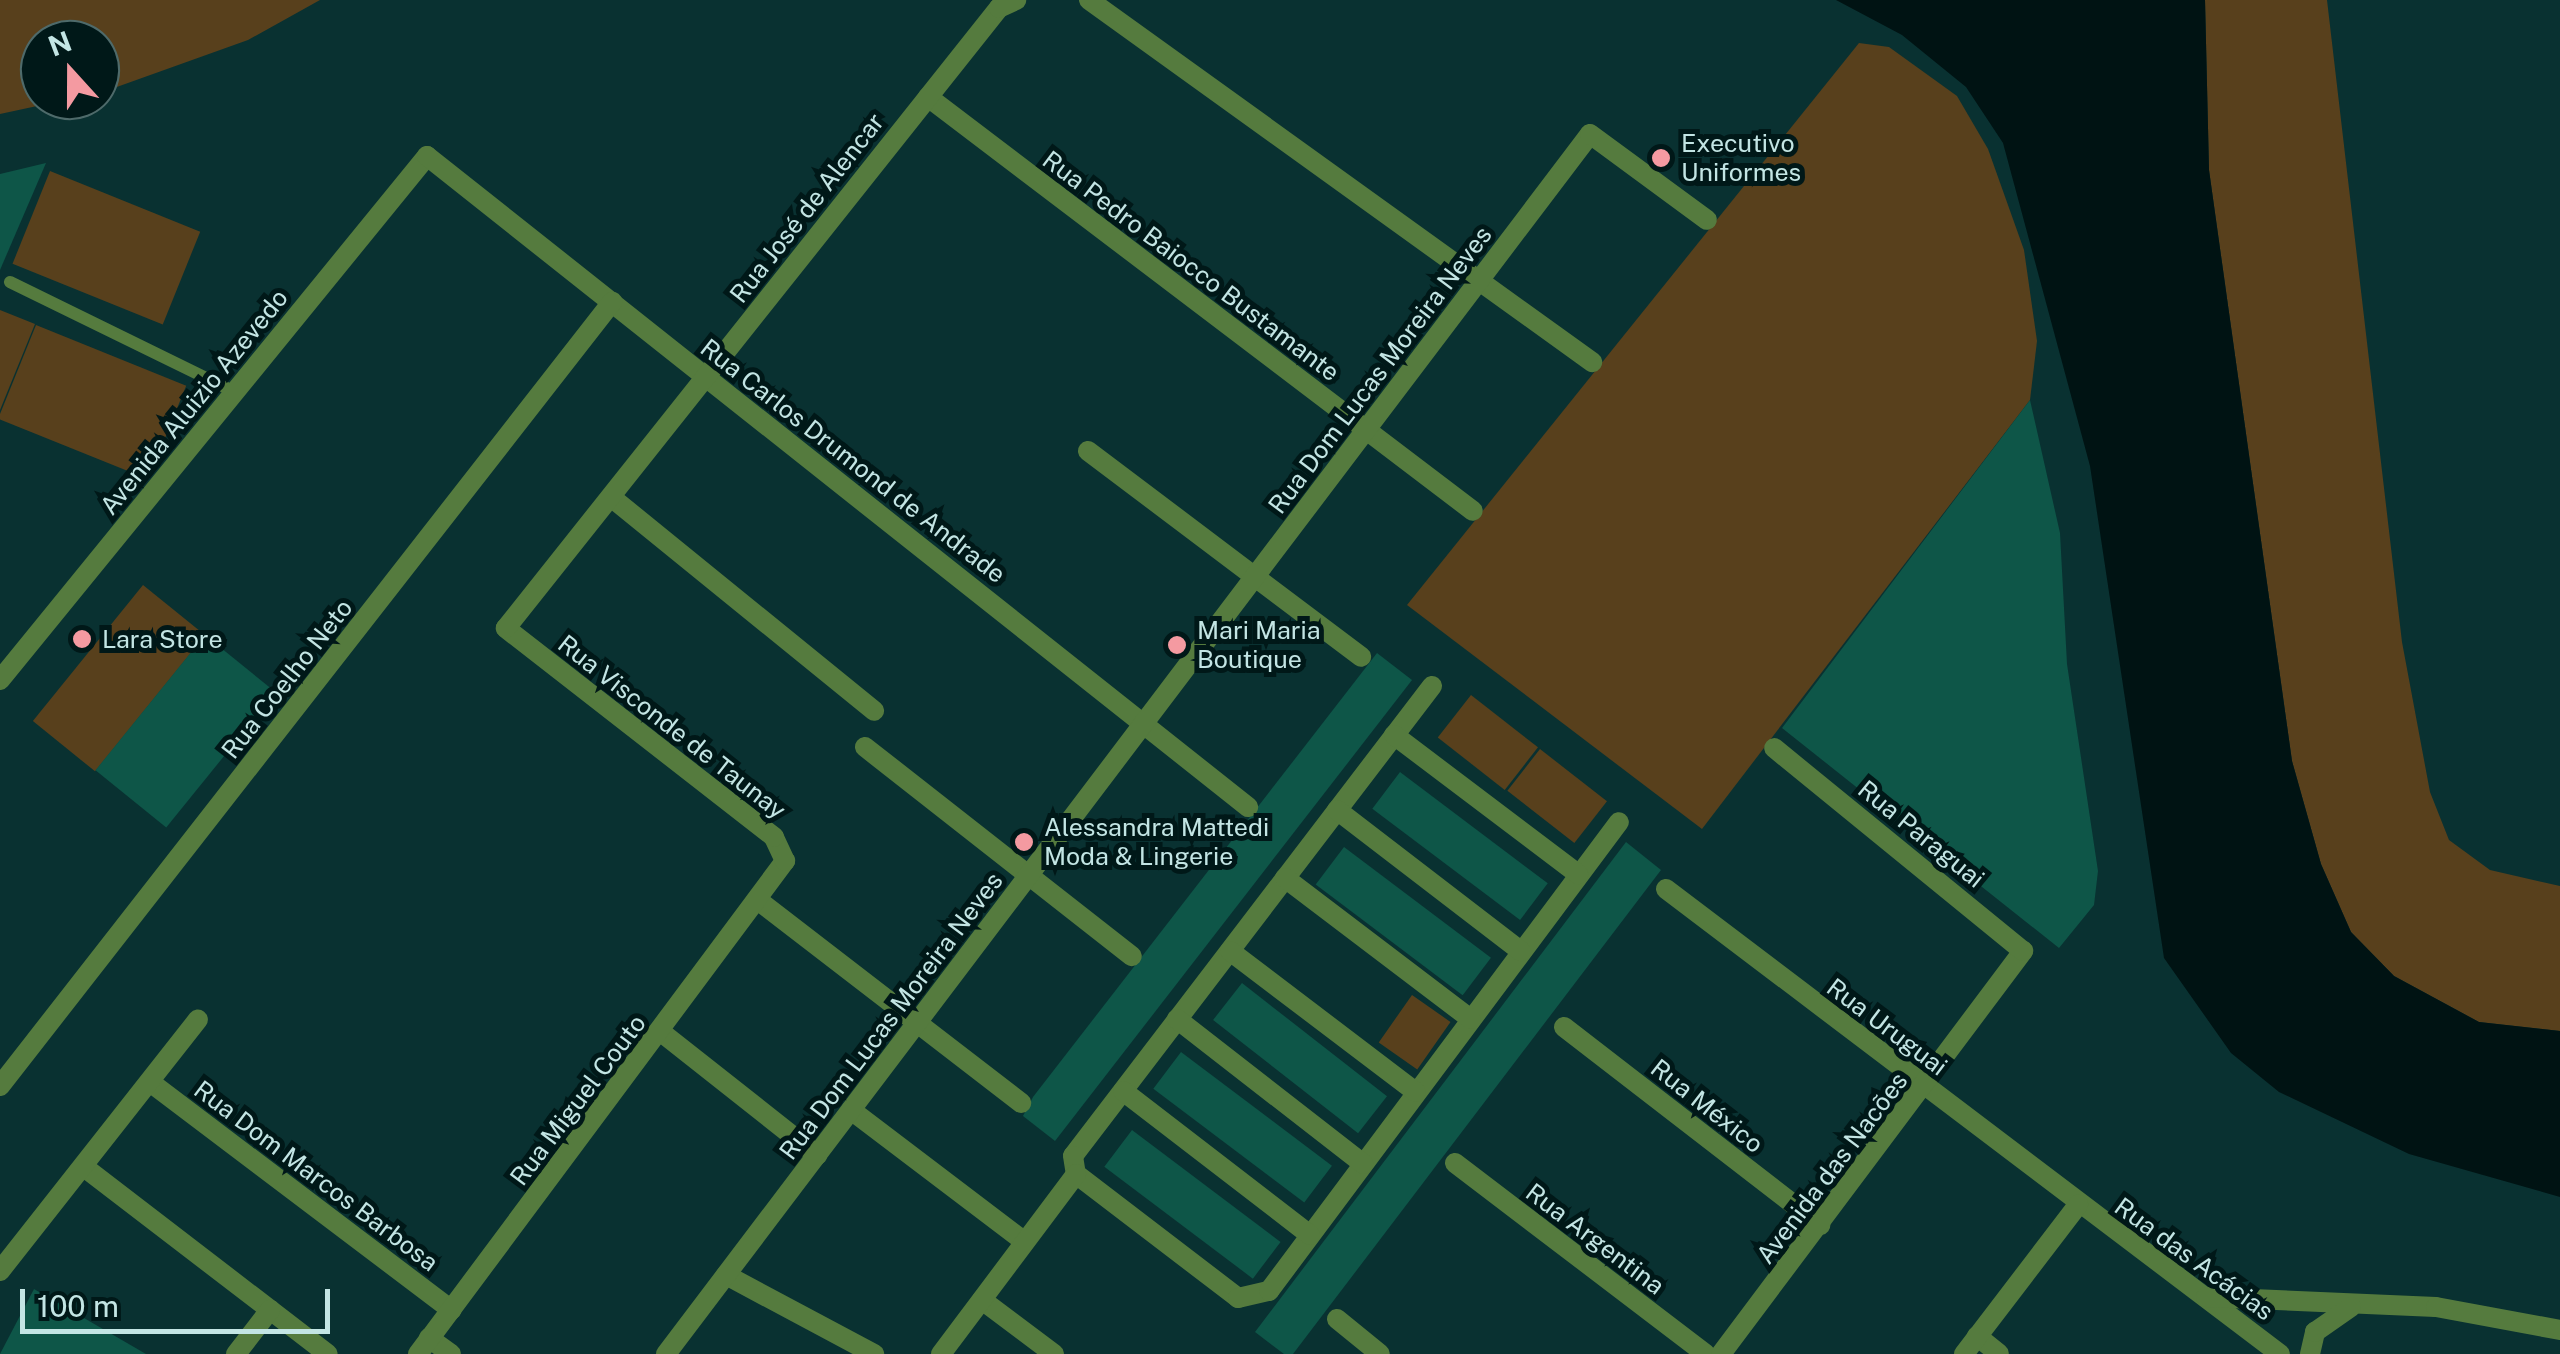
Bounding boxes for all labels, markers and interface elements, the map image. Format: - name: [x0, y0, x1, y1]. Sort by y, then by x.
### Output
- north arrow: [20, 20, 120, 120]
- text: N: [44, 24, 76, 63]
- street label: Rua José de Alencar: [723, 107, 891, 309]
- place label: Executivo Uniformes: [1681, 129, 1801, 188]
- street label: Rua Pedro Baiocco Bustamante: [1037, 145, 1345, 387]
- marker: Executivo Uniformes: [1650, 147, 1672, 169]
- street label: Rua Dom Lucas Moreira Neves: [1262, 220, 1498, 520]
- street label: Avenida Aluizio Azevedo: [94, 283, 294, 521]
- street label: Rua Carlos Drumond de Andrade: [694, 332, 1012, 590]
- street label: Rua Coelho Neto: [215, 593, 359, 765]
- place label: Mari Maria Boutique: [1197, 616, 1321, 675]
- place label: Lara Store: [102, 624, 223, 654]
- marker: Lara Store: [71, 628, 93, 650]
- street label: Rua Visconde de Taunay: [552, 628, 792, 826]
- marker: Mari Maria Boutique: [1166, 634, 1188, 656]
- street label: Rua Paraguai: [1852, 774, 1990, 894]
- place label: Alessandra Mattedi Moda & Lingerie: [1044, 813, 1269, 872]
- marker: Alessandra Mattedi Moda & Lingerie: [1013, 831, 1035, 853]
- street label: Rua Dom Lucas Moreira Neves: [773, 866, 1009, 1166]
- street label: Rua Uruguai: [1821, 972, 1953, 1082]
- street label: Rua Miguel Couto: [504, 1009, 652, 1191]
- street label: Rua México: [1645, 1053, 1769, 1159]
- street label: Avenida das Nacões: [1750, 1066, 1914, 1270]
- street label: Rua Dom Marcos Barbosa: [188, 1074, 444, 1278]
- street label: Rua Argentina: [1520, 1177, 1670, 1301]
- street label: Rua das Acácias: [2109, 1191, 2279, 1327]
- scale bar: [25, 1269, 335, 1331]
- text: 100 m: [37, 1288, 119, 1324]

